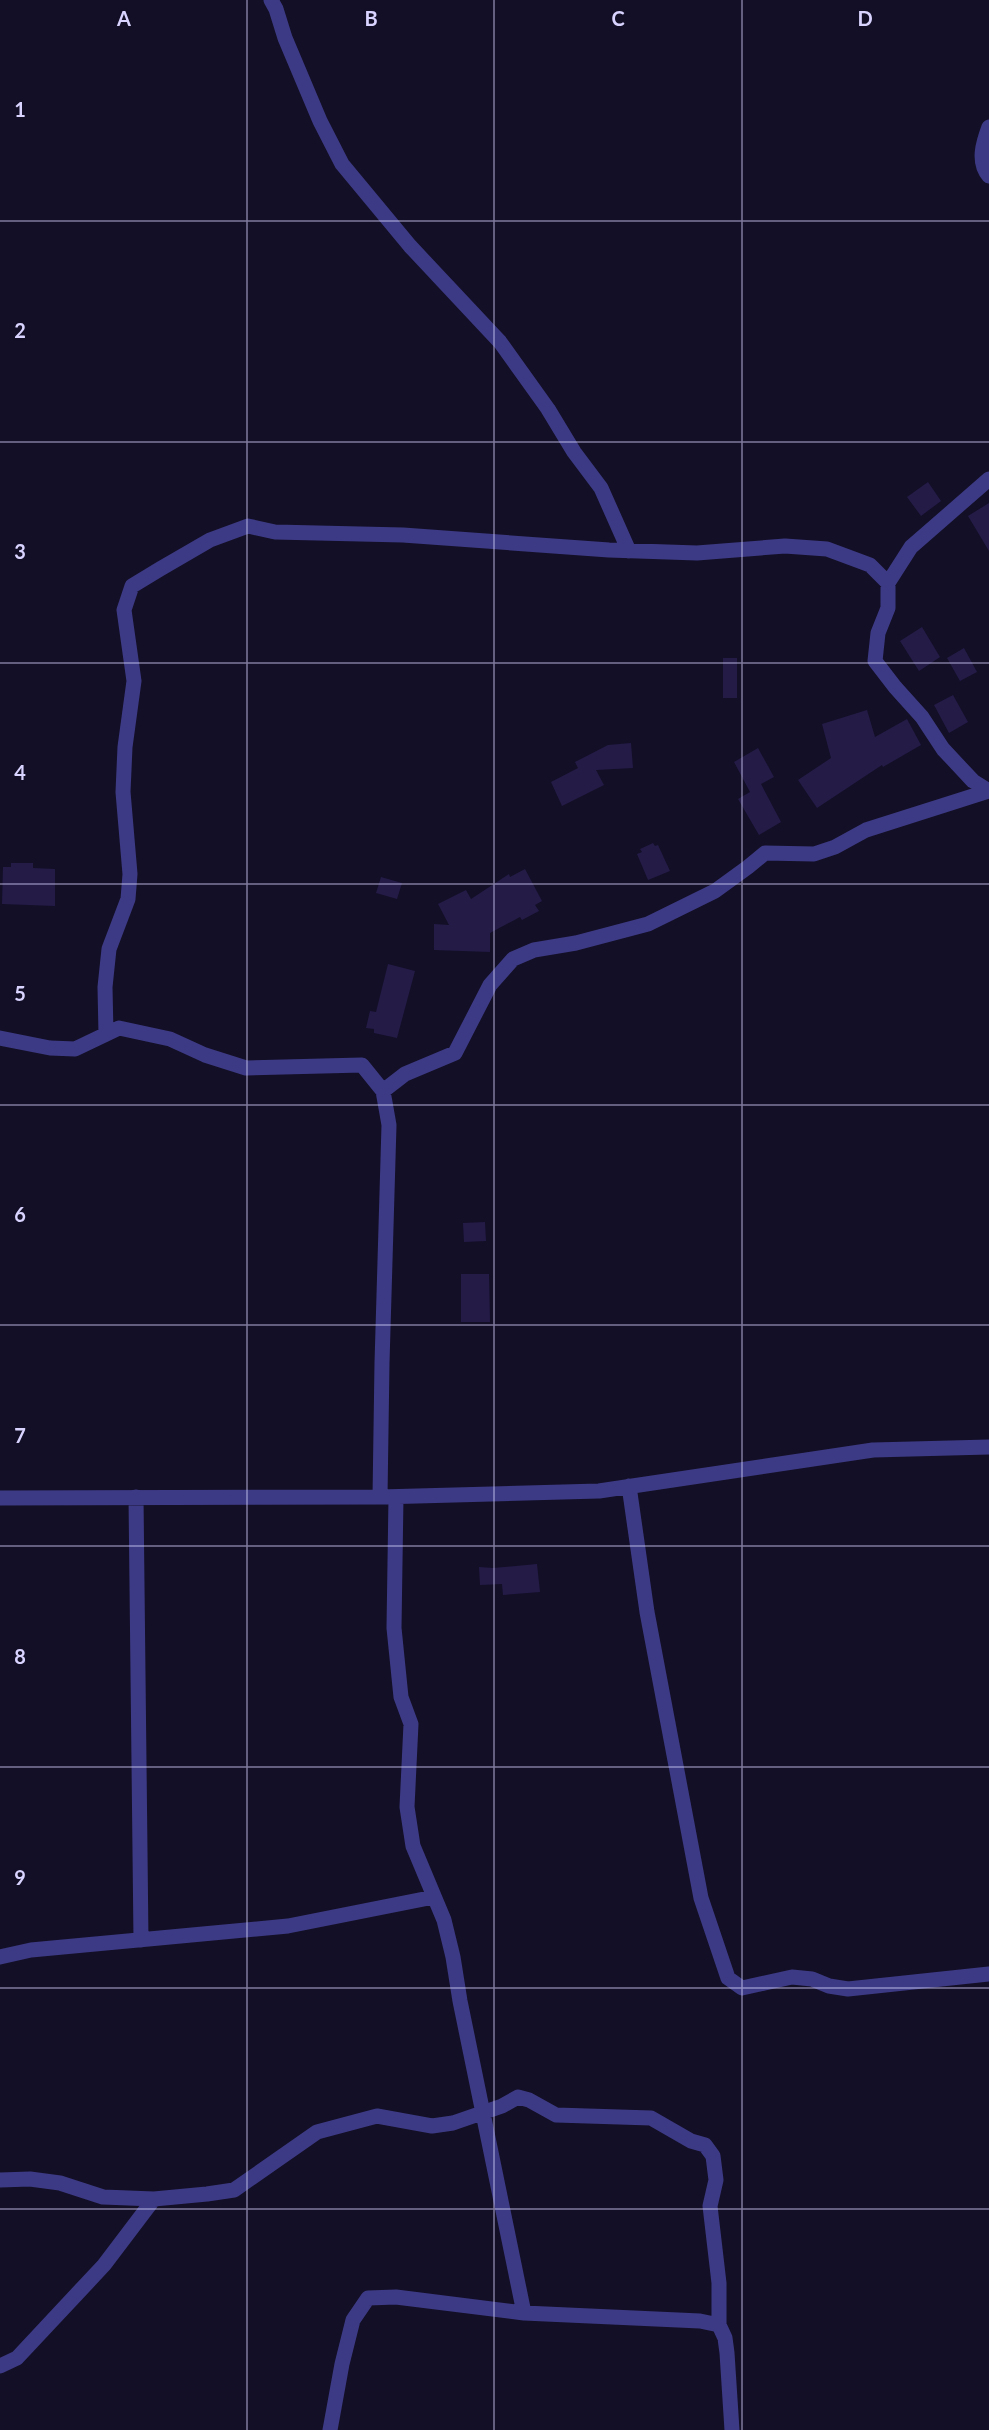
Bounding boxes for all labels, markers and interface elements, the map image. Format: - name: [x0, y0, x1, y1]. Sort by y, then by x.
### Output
- text: A: [116, 6, 131, 30]
- text: B: [364, 6, 378, 30]
- text: C: [611, 6, 625, 30]
- text: D: [857, 6, 873, 30]
- text: 1: [14, 97, 26, 121]
- text: 2: [14, 318, 26, 342]
- text: 3: [14, 539, 26, 563]
- text: 4: [14, 760, 26, 784]
- text: 5: [14, 981, 26, 1005]
- text: 6: [14, 1202, 26, 1226]
- text: 7: [14, 1423, 26, 1447]
- text: 8: [14, 1644, 26, 1668]
- text: 9: [14, 1865, 26, 1889]

